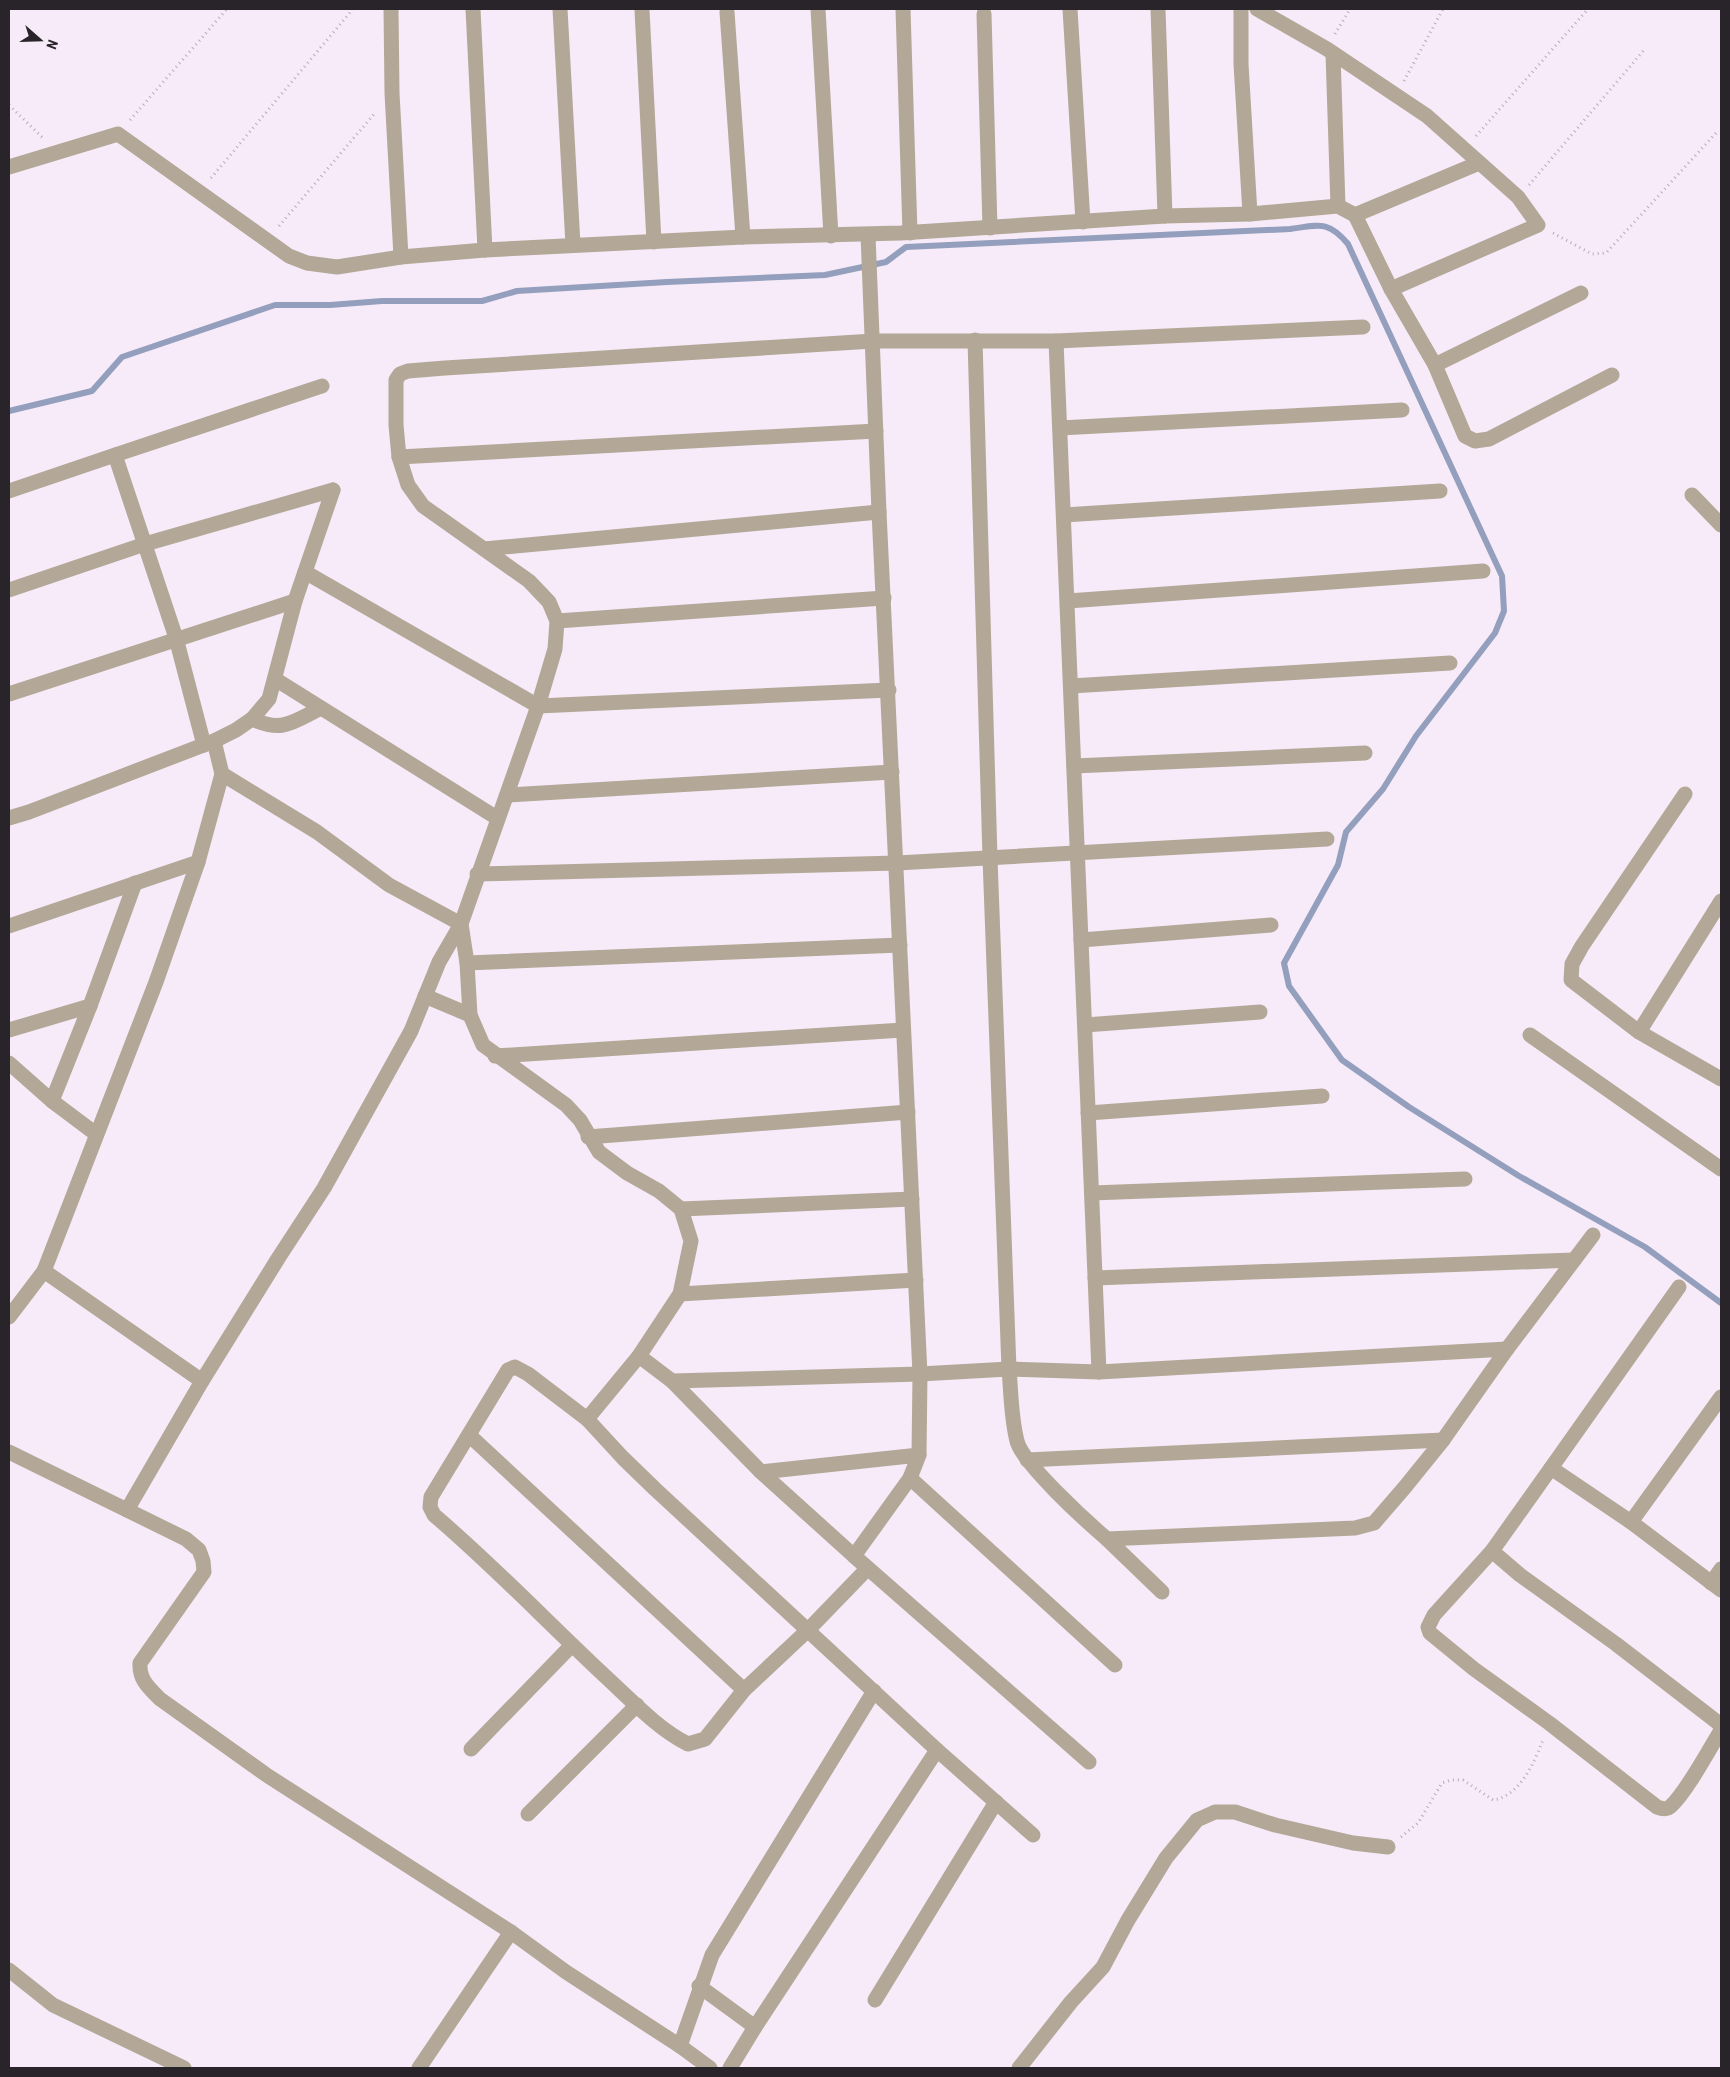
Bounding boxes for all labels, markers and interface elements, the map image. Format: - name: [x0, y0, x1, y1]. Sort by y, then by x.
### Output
- north arrow: [15, 15, 65, 65]
- text: N: [43, 38, 61, 51]

